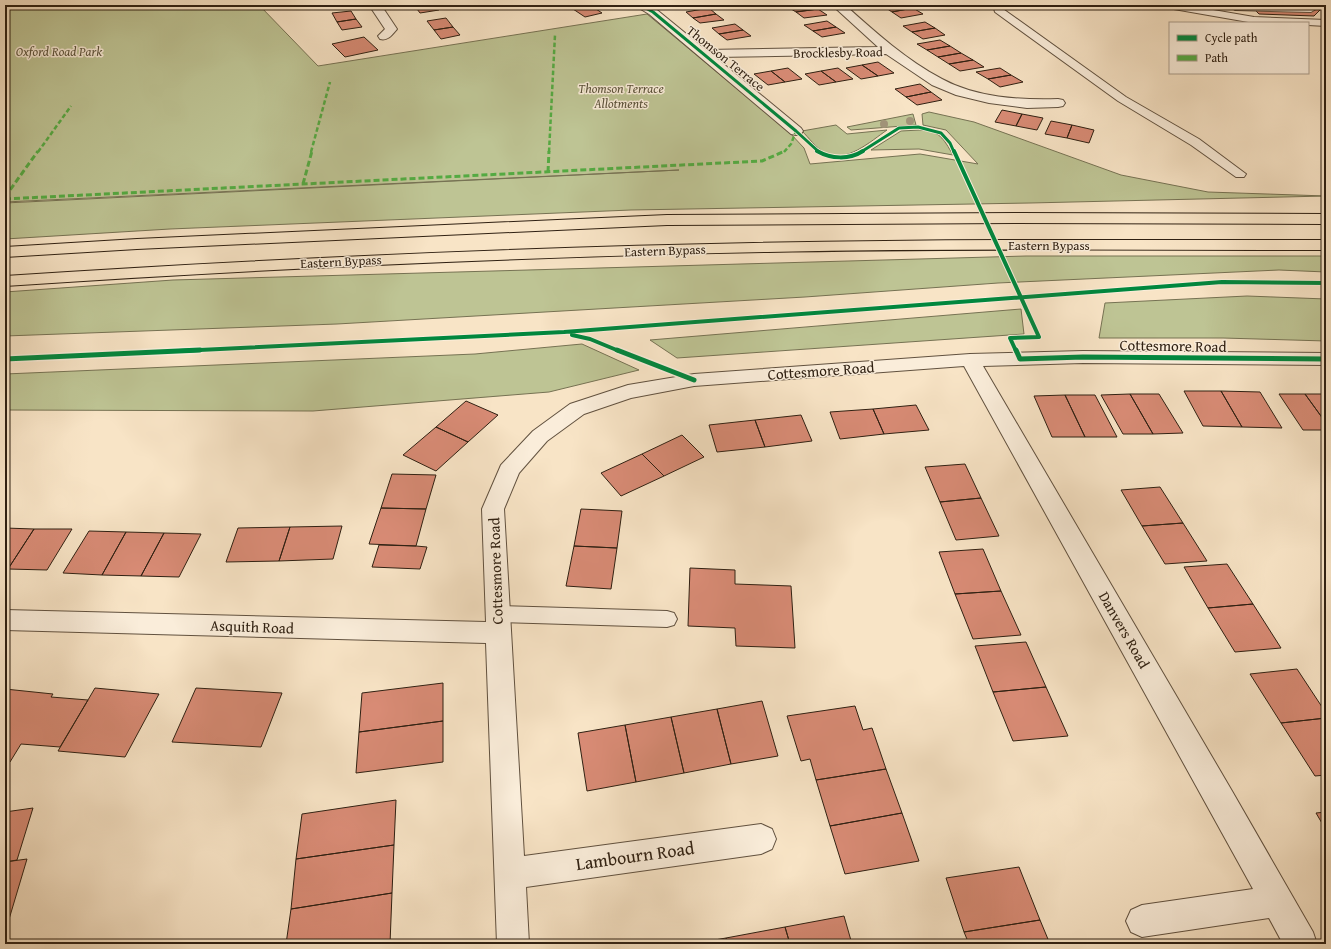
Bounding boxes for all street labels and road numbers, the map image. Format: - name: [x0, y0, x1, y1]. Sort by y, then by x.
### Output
- street label: Thomson Terrace: [683, 21, 769, 96]
- street label: Brocklesby Road: [793, 42, 883, 63]
- street label: Eastern Bypass: [1008, 236, 1090, 255]
- street label: Eastern Bypass: [624, 240, 706, 261]
- street label: Eastern Bypass: [300, 250, 382, 273]
- street label: Cottesmore Road: [1119, 334, 1227, 357]
- street label: Cottesmore Road: [767, 356, 875, 385]
- street label: Cottesmore Road: [483, 517, 508, 625]
- street label: Danvers Road: [1094, 587, 1155, 672]
- street label: Asquith Road: [210, 615, 294, 638]
- street label: Lambourn Road: [574, 834, 696, 877]

